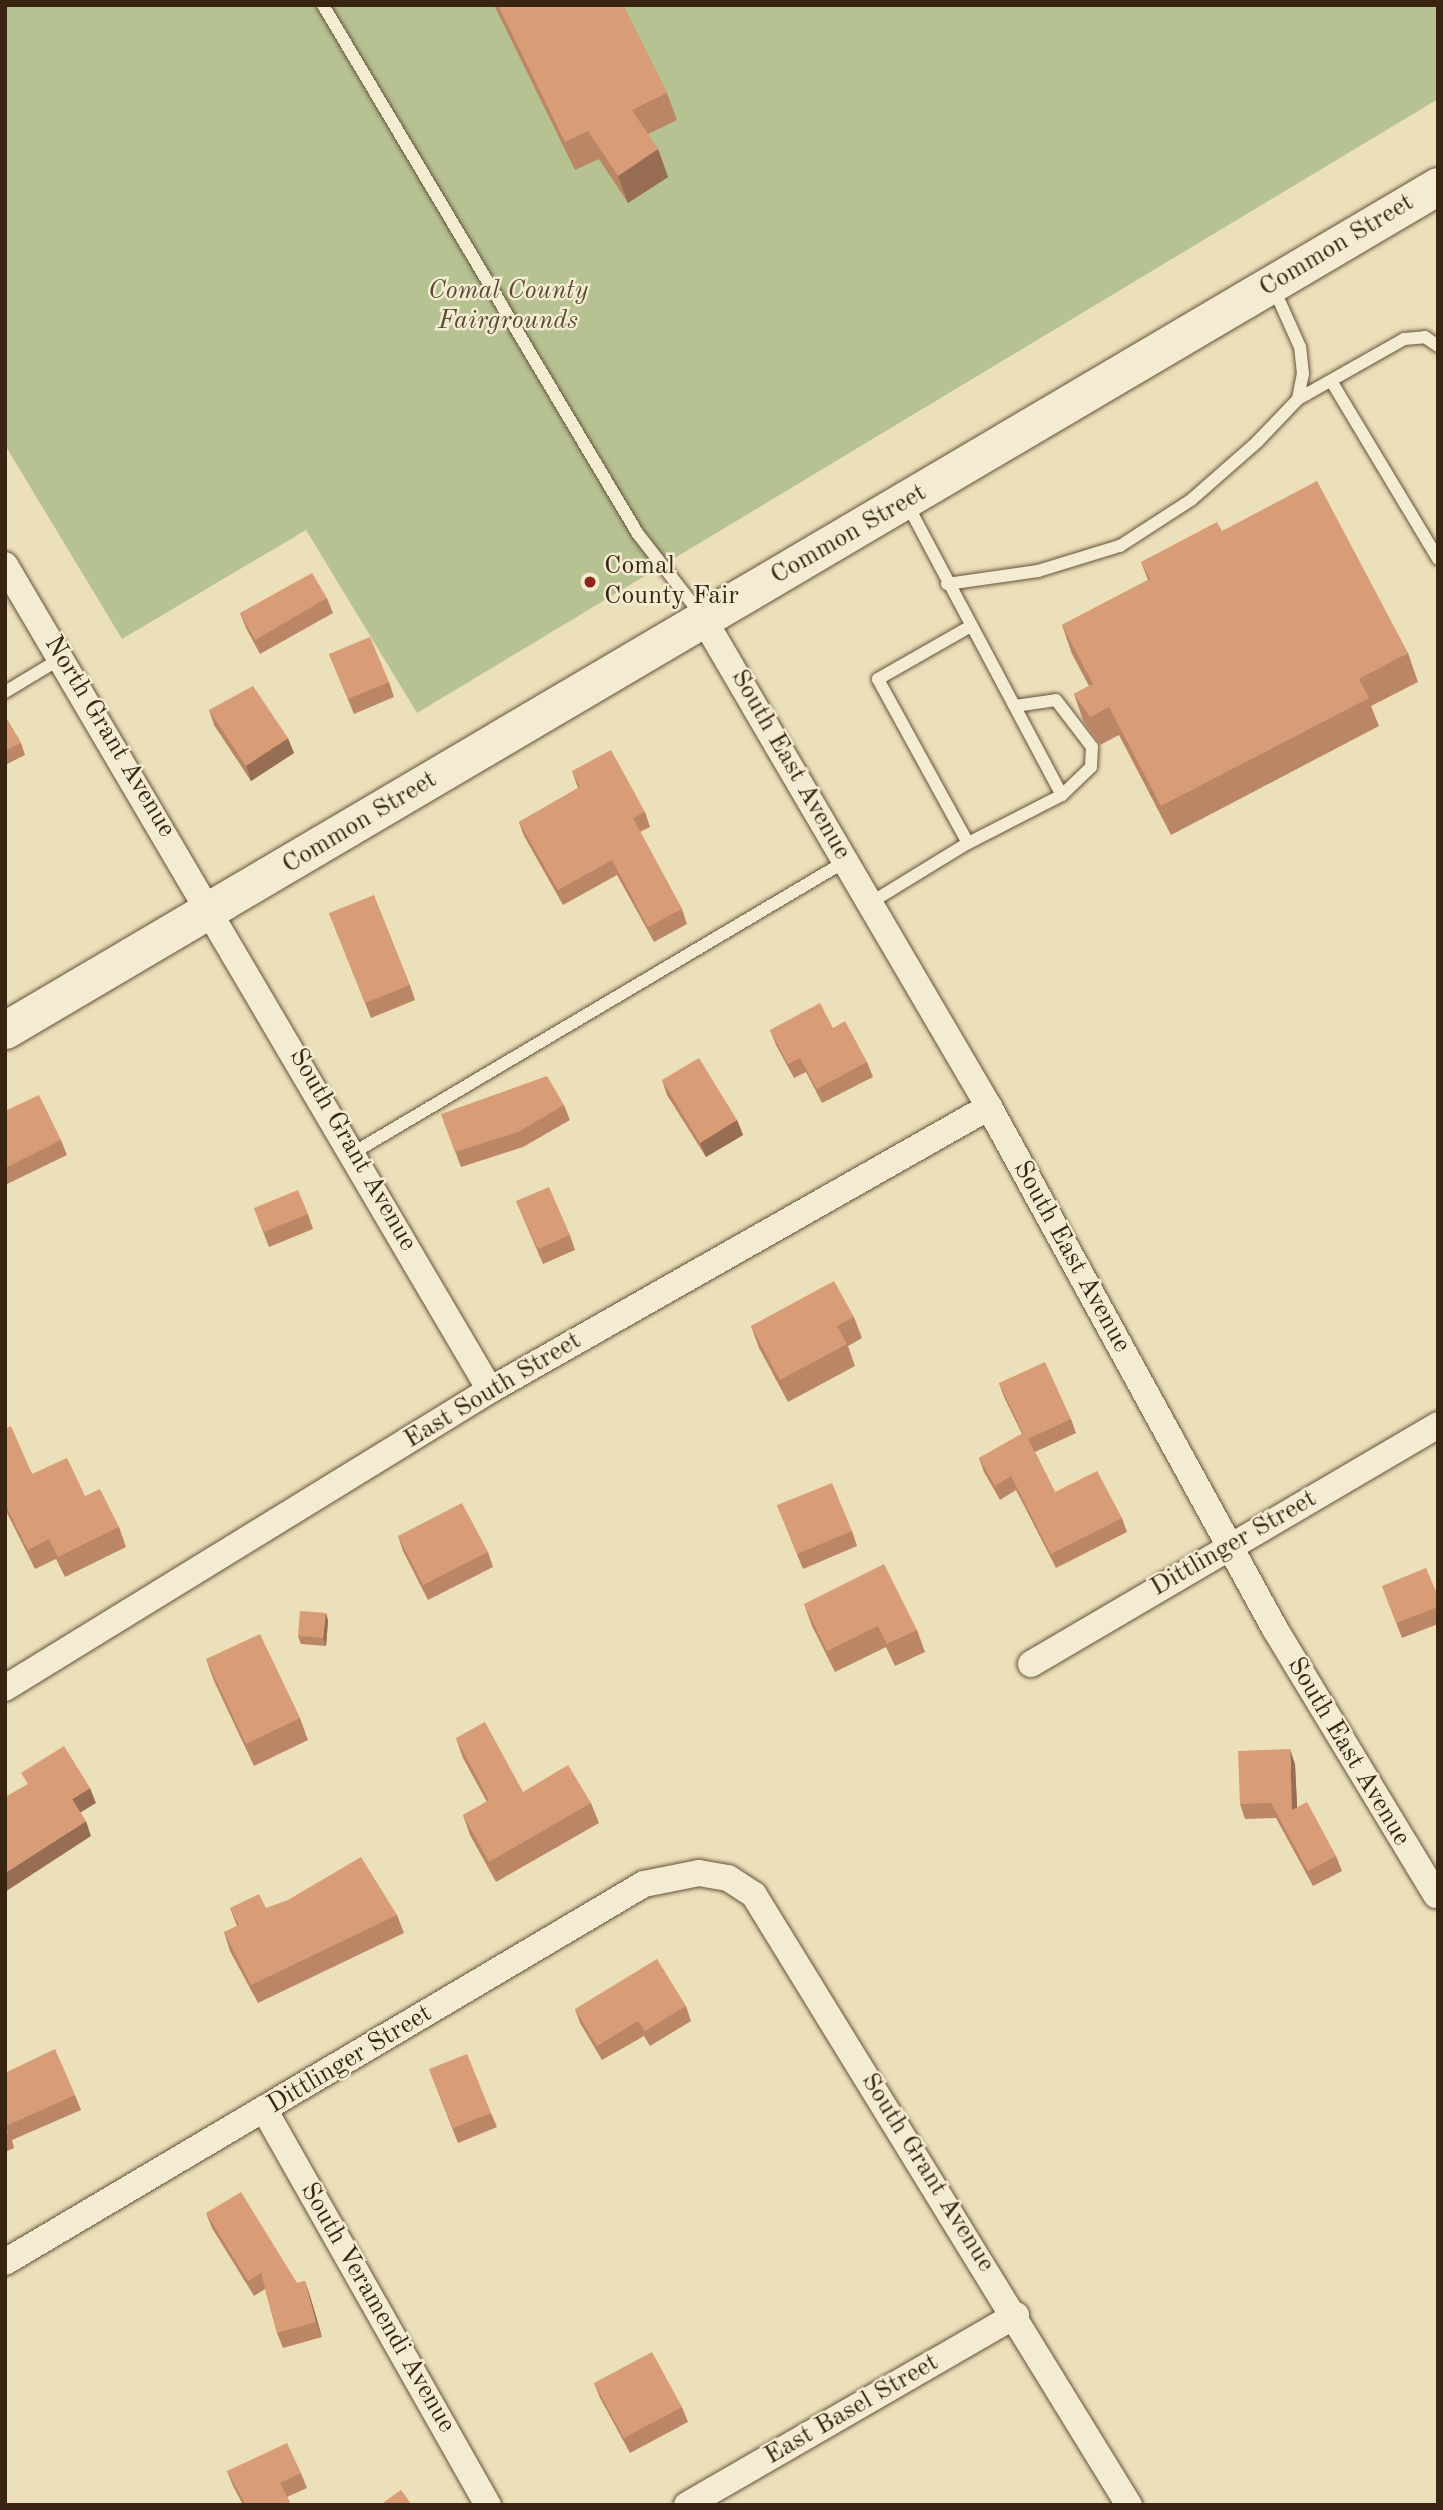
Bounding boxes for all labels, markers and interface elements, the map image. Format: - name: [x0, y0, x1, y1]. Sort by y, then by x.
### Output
- street label: Common Street: [1254, 188, 1420, 304]
- park label: Comal County Fairgrounds: [428, 276, 588, 338]
- street label: Common Street: [766, 478, 932, 592]
- place label: Comal County Fair: [604, 551, 739, 612]
- marker: Comal County Fair: [582, 574, 598, 590]
- street label: North Grant Avenue: [37, 631, 181, 843]
- street label: South East Avenue: [723, 664, 857, 866]
- street label: Common Street: [277, 765, 443, 881]
- street label: South Grant Avenue: [281, 1043, 423, 1257]
- street label: South East Avenue: [1005, 1156, 1137, 1358]
- street label: East South Street: [399, 1326, 587, 1456]
- street label: Dittlinger Street: [1145, 1484, 1323, 1604]
- street label: South East Avenue: [1279, 1652, 1417, 1852]
- street label: Dittlinger Street: [262, 1999, 438, 2121]
- street label: South Grant Avenue: [853, 2068, 1001, 2278]
- street label: South Veramendi Avenue: [293, 2177, 461, 2439]
- street label: East Basel Street: [759, 2348, 945, 2472]

